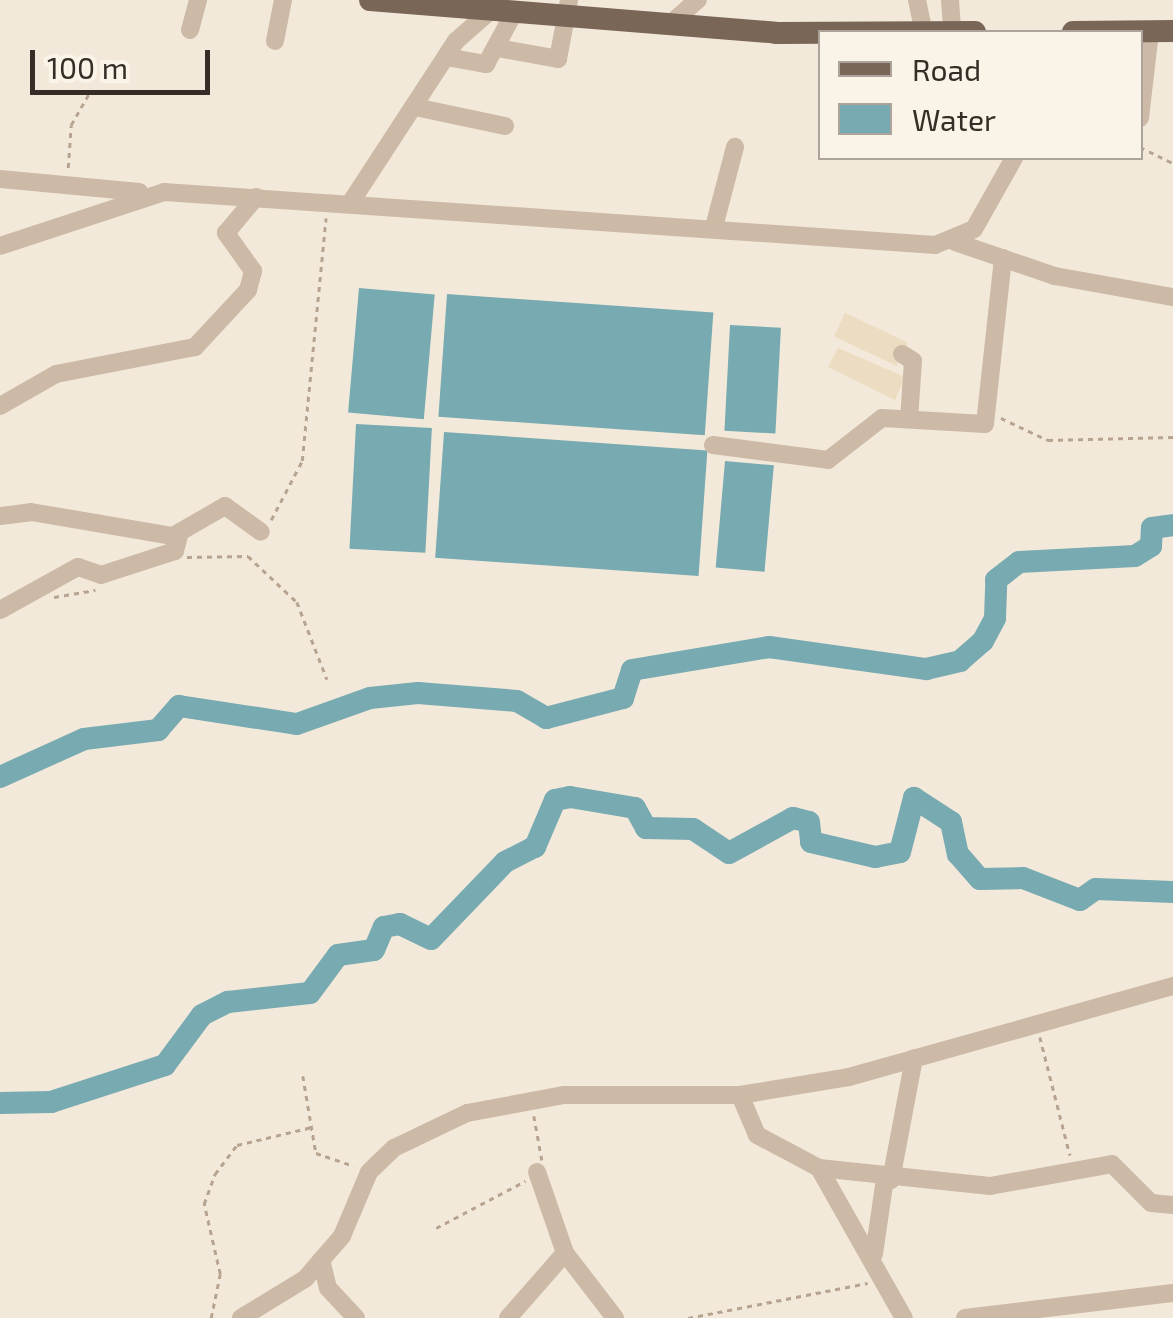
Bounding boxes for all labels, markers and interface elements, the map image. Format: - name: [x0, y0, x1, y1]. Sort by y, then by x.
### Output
- scale bar: [35, 30, 215, 92]
- legend: [818, 30, 1143, 160]
- text: 100 m: [47, 49, 128, 85]
- text: Road: [912, 51, 981, 87]
- text: Water: [912, 101, 996, 137]

